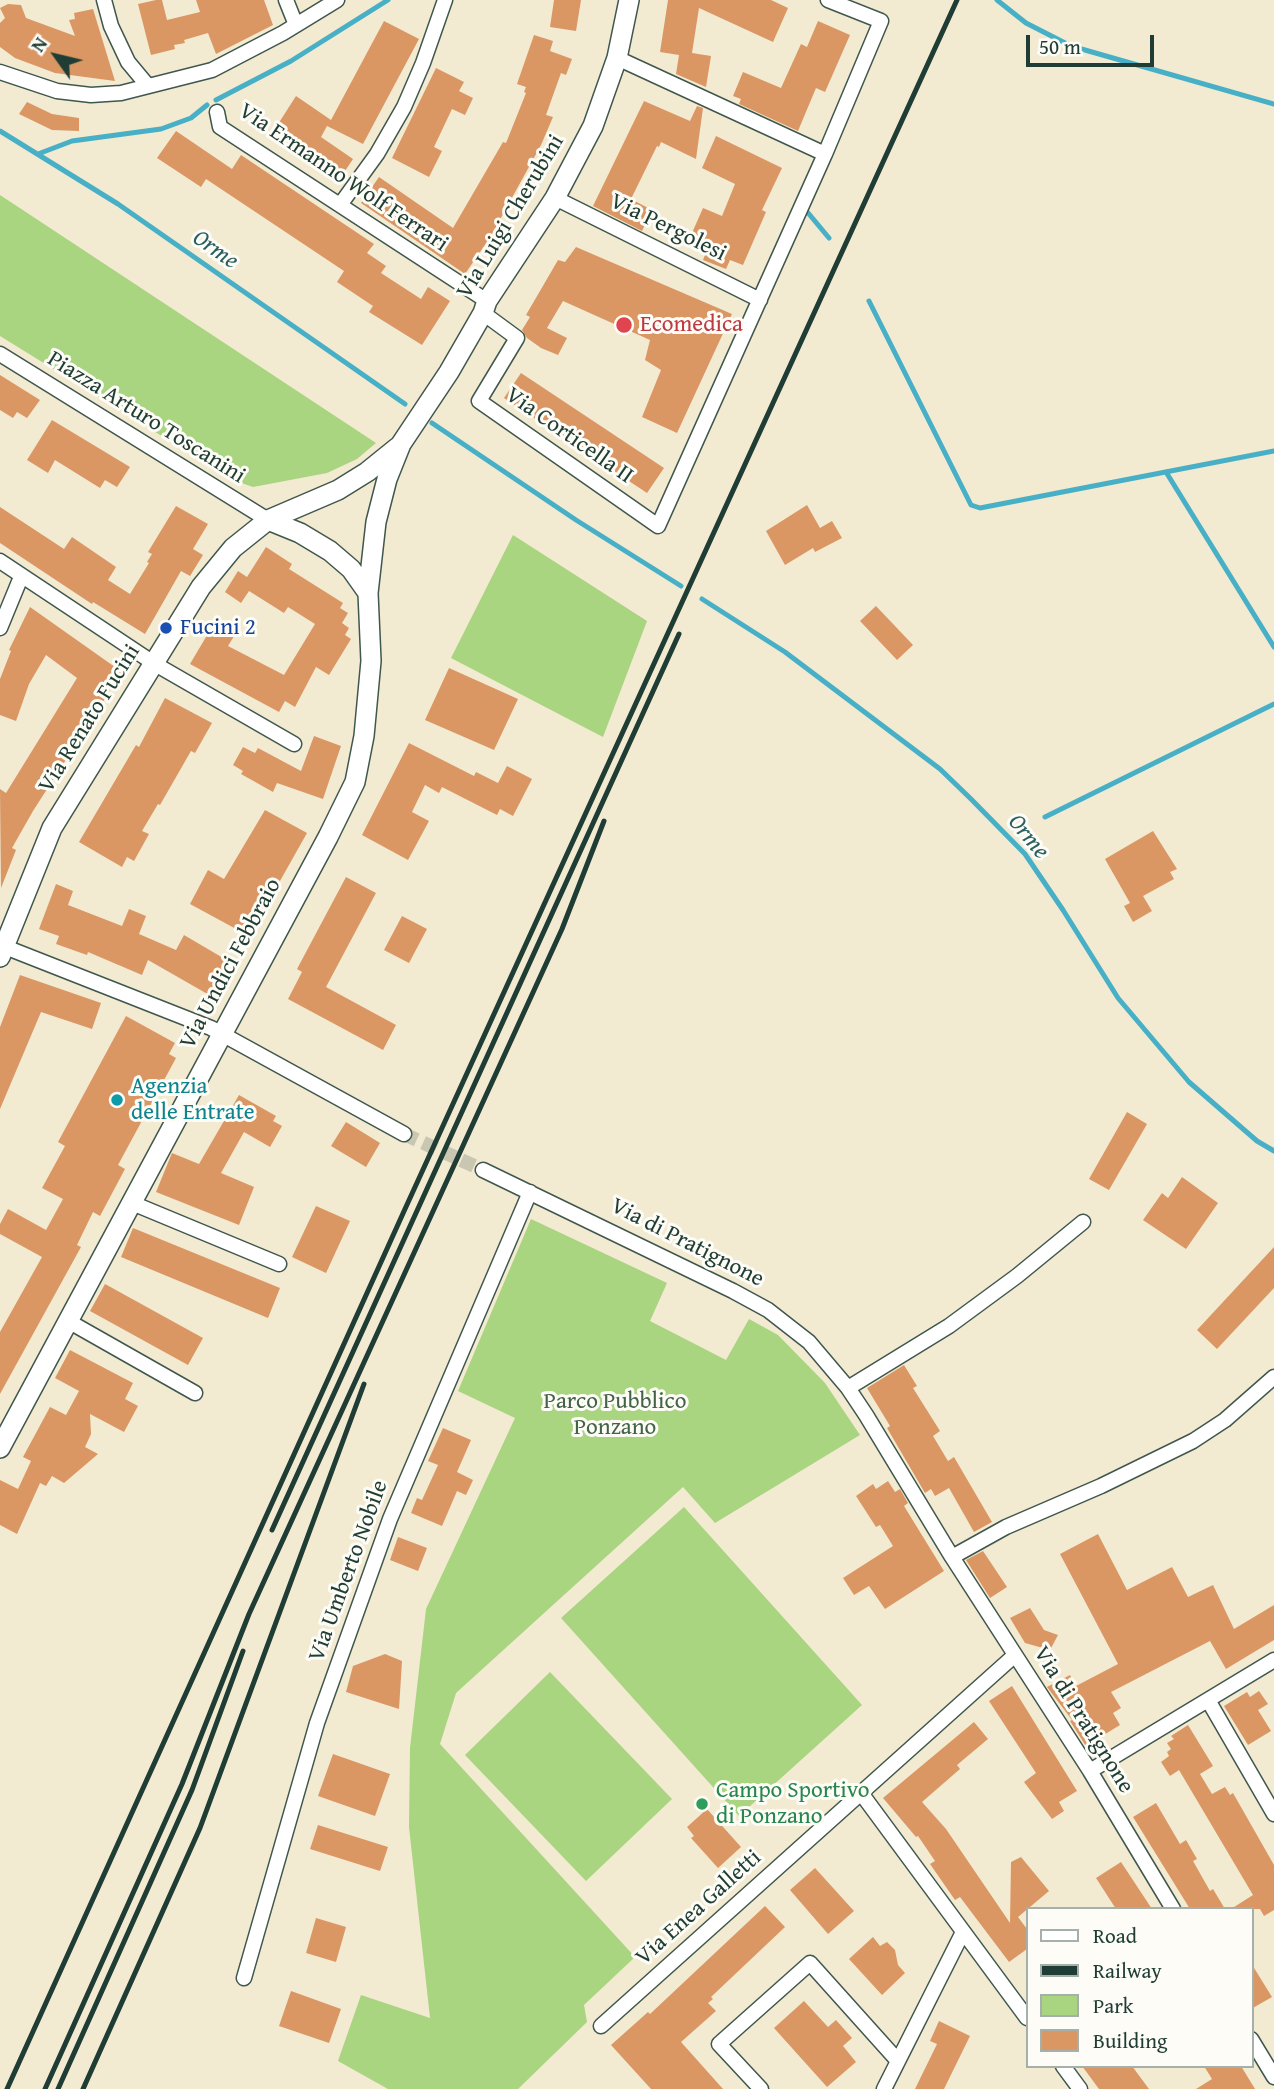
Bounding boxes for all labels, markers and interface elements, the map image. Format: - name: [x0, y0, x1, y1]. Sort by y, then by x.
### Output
- north arrow: [21, 21, 91, 91]
- scale bar: [1029, 21, 1157, 65]
- text: N: [23, 31, 54, 57]
- text: 50 m: [1039, 31, 1081, 62]
- street label: Via Ermanno Wolf Ferrari: [233, 98, 453, 258]
- street label: Via Luigi Cherubini: [451, 130, 571, 304]
- street label: Via Pergolesi: [605, 188, 731, 268]
- water label: Orme: [186, 224, 244, 276]
- place label: Ecomedica: [640, 311, 743, 339]
- marker: Ecomedica: [614, 315, 634, 335]
- street label: Piazza Arturo Toscanini: [42, 346, 250, 490]
- street label: Via Corticella II: [500, 382, 638, 490]
- place label: Fucini 2: [180, 614, 256, 642]
- marker: Fucini 2: [158, 620, 174, 636]
- street label: Via Renato Fucini: [33, 640, 147, 798]
- water label: Orme: [1001, 809, 1055, 865]
- street label: Via Undici Febbraio: [174, 874, 288, 1054]
- place label: Agenzia delle Entrate: [131, 1073, 255, 1127]
- marker: Agenzia delle Entrate: [109, 1092, 125, 1108]
- street label: Via di Pratignone: [606, 1193, 768, 1293]
- park label: Parco Pubblico Ponzano: [544, 1388, 686, 1442]
- street label: Via Umberto Nobile: [303, 1477, 395, 1665]
- street label: Via di Pratignone: [1027, 1641, 1139, 1799]
- place label: Campo Sportivo di Ponzano: [716, 1777, 870, 1831]
- marker: Campo Sportivo di Ponzano: [694, 1796, 710, 1812]
- street label: Via Enea Galletti: [630, 1844, 768, 1972]
- legend: [1026, 1907, 1253, 2068]
- text: Road: [1093, 1920, 1137, 1951]
- text: Railway: [1093, 1955, 1162, 1986]
- text: Park: [1093, 1990, 1134, 2021]
- text: Building: [1093, 2025, 1167, 2056]

